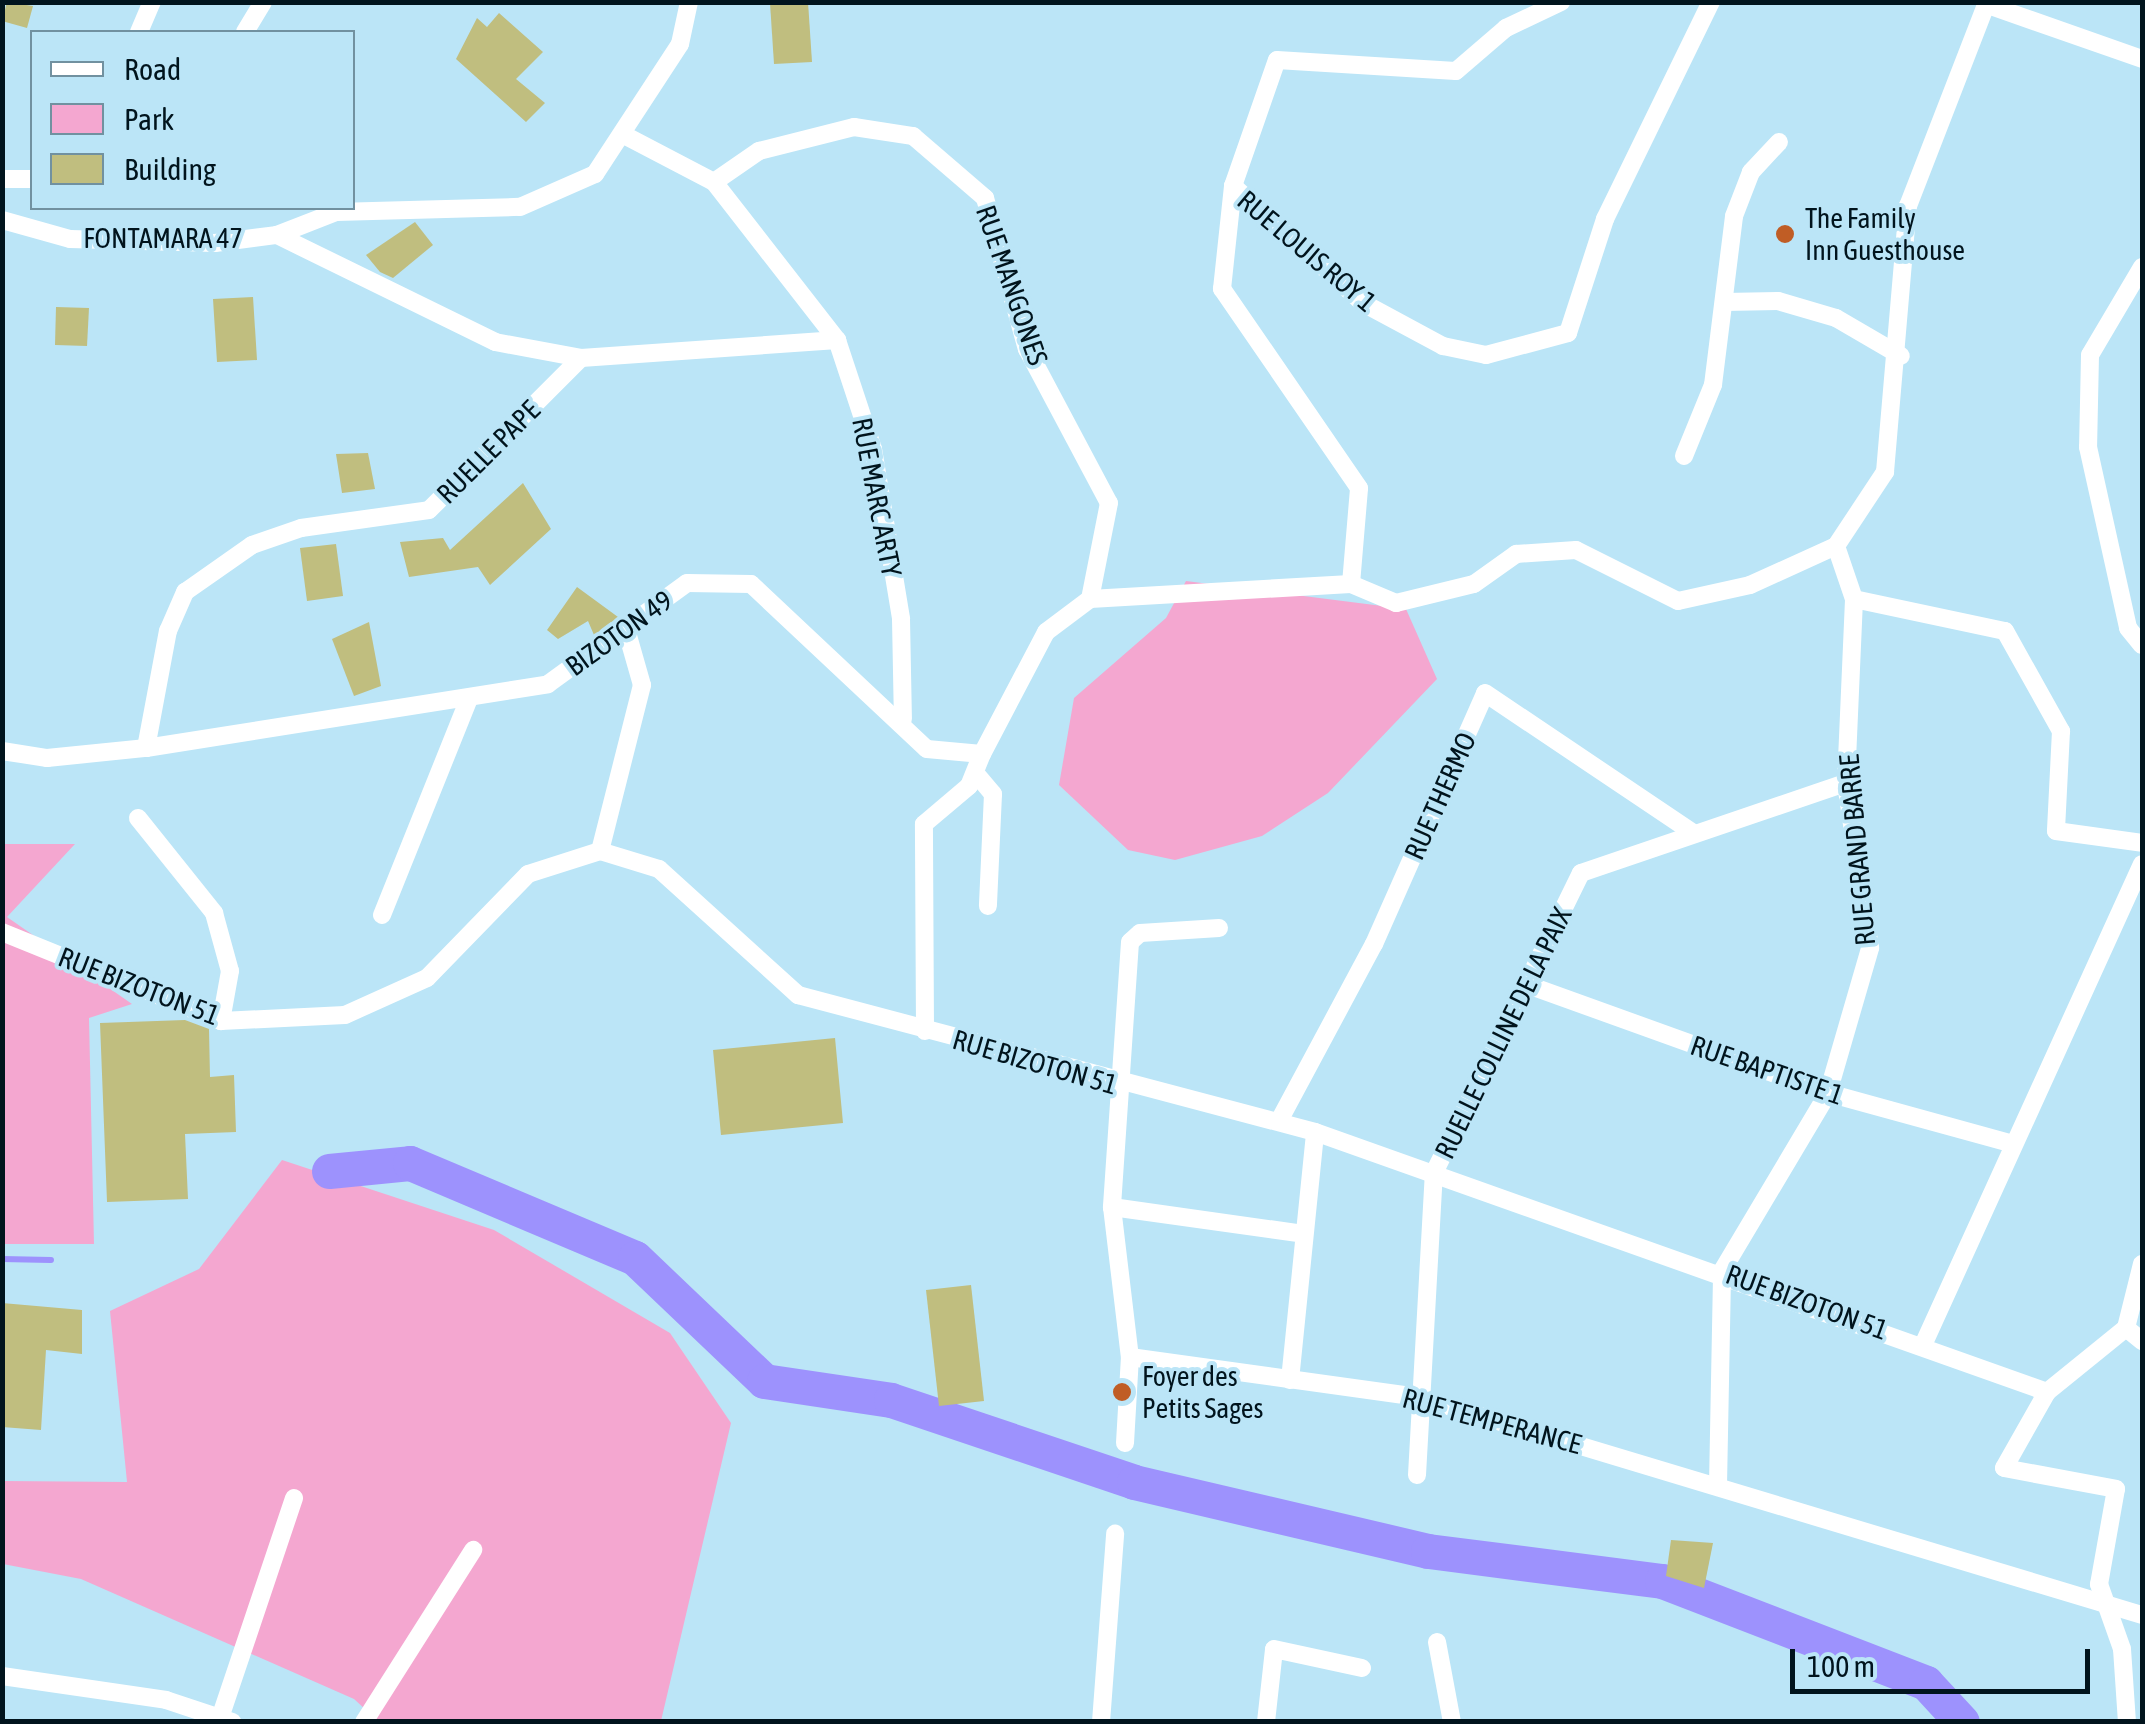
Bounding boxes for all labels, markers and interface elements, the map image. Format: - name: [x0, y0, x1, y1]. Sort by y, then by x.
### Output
- legend: [30, 30, 355, 210]
- text: Road: [124, 52, 181, 86]
- text: Park: [124, 102, 174, 136]
- text: Building: [124, 152, 216, 186]
- street label: RUE LOUIS ROY 1: [1231, 183, 1383, 319]
- street label: RUE MANGONES: [969, 201, 1055, 369]
- place label: The Family Inn Guesthouse: [1805, 201, 1965, 267]
- street label: FONTAMARA 47: [83, 221, 243, 255]
- marker: The Family Inn Guesthouse: [1774, 223, 1796, 245]
- street label: RUELLE PAPE: [430, 394, 546, 510]
- street label: RUE MARC ARTY: [845, 415, 909, 579]
- street label: BIZOTON 49: [559, 583, 679, 683]
- street label: RUE THERMO: [1397, 727, 1483, 865]
- street label: RUE GRAND BARRE: [1832, 753, 1882, 947]
- street label: RUELLE COLLINE DE LA PAIX: [1428, 902, 1578, 1164]
- street label: RUE BIZOTON 51: [54, 940, 224, 1032]
- street label: RUE BIZOTON 51: [949, 1022, 1121, 1102]
- street label: RUE BAPTISTE 1: [1686, 1028, 1848, 1112]
- street label: RUE BIZOTON 51: [1721, 1257, 1893, 1347]
- place label: Foyer des Petits Sages: [1142, 1359, 1263, 1425]
- marker: Foyer des Petits Sages: [1111, 1381, 1133, 1403]
- street label: RUE TEMPERANCE: [1399, 1381, 1585, 1461]
- scale bar: [1795, 1629, 2095, 1691]
- text: 100 m: [1807, 1649, 1875, 1683]

